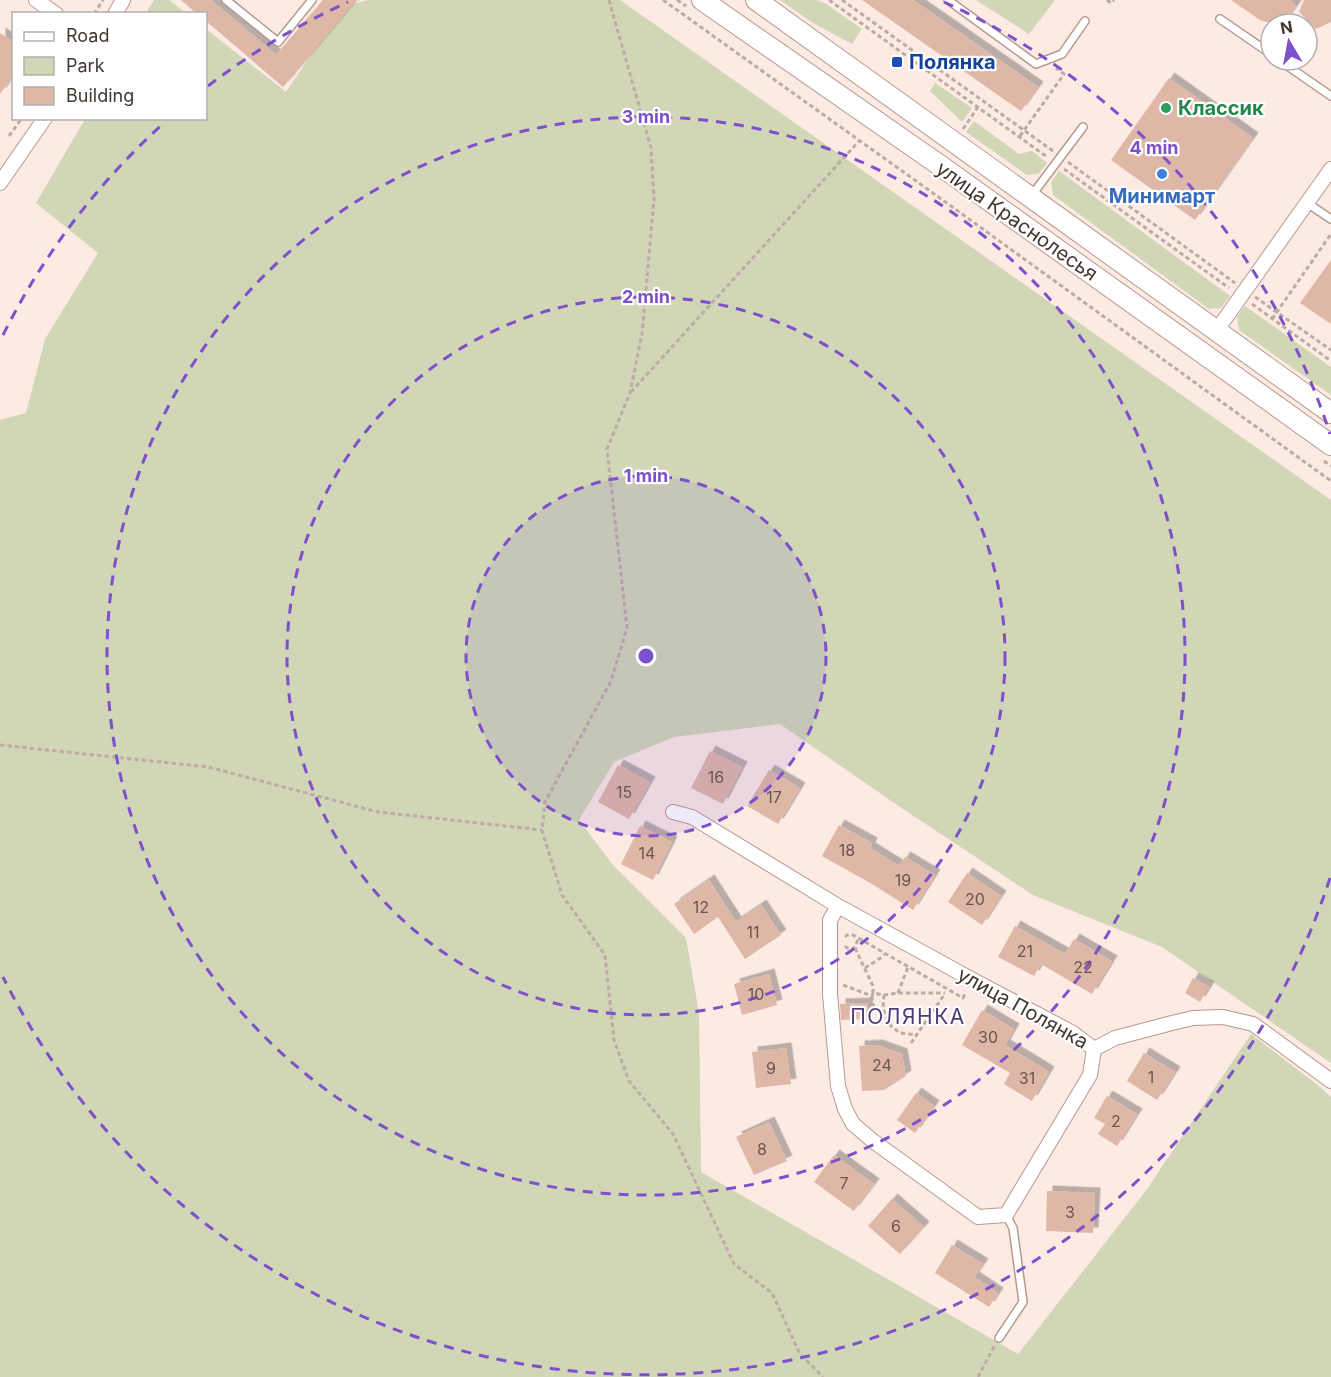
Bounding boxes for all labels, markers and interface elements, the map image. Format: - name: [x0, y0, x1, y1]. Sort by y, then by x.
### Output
- legend: [12, 12, 207, 120]
- north arrow: [1259, 12, 1319, 72]
- text: N: [1279, 16, 1294, 38]
- text: Road: [66, 25, 109, 46]
- place label: Полянка: [909, 50, 996, 74]
- text: Park: [66, 55, 105, 76]
- marker: Полянка: [890, 55, 904, 69]
- text: Building: [66, 85, 134, 106]
- place label: Классик: [1178, 96, 1264, 120]
- marker: Классик: [1159, 101, 1173, 115]
- text: 3 min: [622, 106, 670, 127]
- text: 4 min: [1130, 137, 1178, 158]
- street label: улица Краснолесья: [932, 156, 1102, 286]
- marker: Минимарт: [1155, 167, 1169, 181]
- place label: Минимарт: [1109, 184, 1215, 208]
- text: 2 min: [622, 286, 670, 307]
- text: 1 min: [624, 465, 668, 486]
- centre of rings: [636, 646, 656, 666]
- house number: 16: [708, 767, 724, 787]
- house number: 15: [616, 782, 632, 802]
- house number: 17: [766, 787, 782, 807]
- house number: 18: [839, 840, 855, 860]
- house number: 14: [639, 843, 655, 863]
- house number: 19: [895, 870, 911, 890]
- house number: 20: [965, 889, 985, 909]
- house number: 12: [693, 897, 709, 917]
- house number: 11: [746, 922, 760, 942]
- house number: 21: [1017, 941, 1033, 961]
- house number: 22: [1073, 957, 1093, 977]
- street label: улица Полянка: [953, 962, 1093, 1054]
- house number: 10: [748, 984, 764, 1004]
- district label: ПОЛЯНКА: [850, 1004, 966, 1029]
- house number: 30: [978, 1027, 998, 1047]
- house number: 24: [872, 1055, 892, 1075]
- house number: 9: [766, 1058, 776, 1078]
- house number: 1: [1148, 1067, 1154, 1087]
- house number: 31: [1019, 1068, 1035, 1088]
- house number: 2: [1111, 1111, 1121, 1131]
- house number: 8: [757, 1139, 767, 1159]
- house number: 7: [839, 1173, 849, 1193]
- house number: 3: [1065, 1202, 1075, 1222]
- house number: 6: [891, 1216, 901, 1236]

